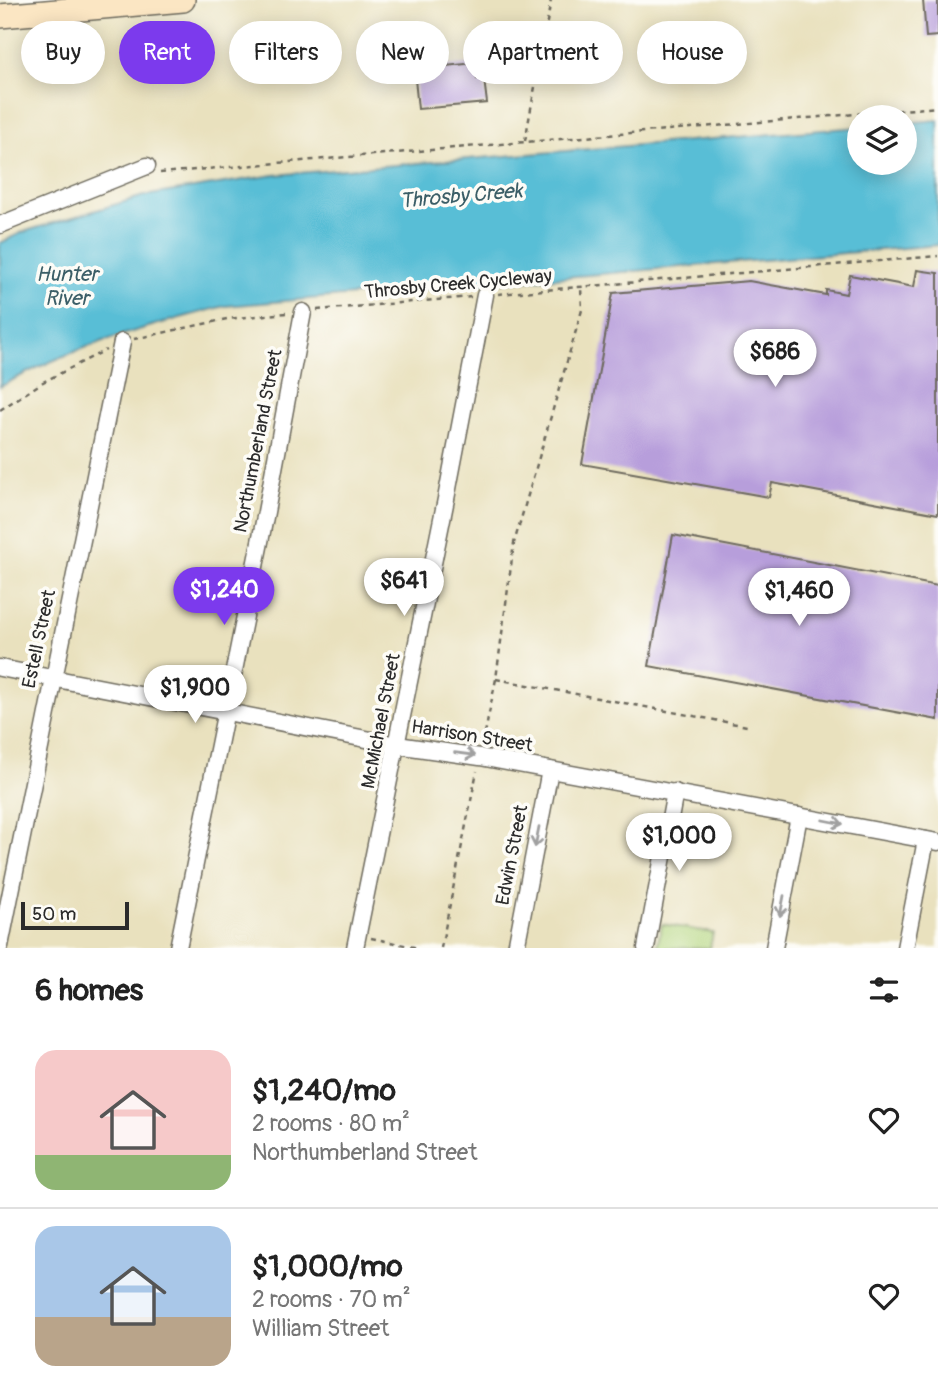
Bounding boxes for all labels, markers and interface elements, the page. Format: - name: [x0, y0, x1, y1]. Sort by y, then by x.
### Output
- chip: Buy: [21, 21, 105, 84]
- chip: Rent: [119, 21, 215, 84]
- chip: Filters: [229, 21, 342, 84]
- chip: New: [356, 21, 449, 84]
- chip: Apartment: [463, 21, 623, 84]
- chip: House: [637, 21, 747, 84]
- map controls: [847, 105, 917, 175]
- button: layers: [847, 105, 917, 175]
- water label: Throsby Creek: [399, 177, 525, 215]
- water label: Hunter River: [36, 261, 100, 312]
- street label: Throsby Creek Cycleway: [363, 264, 553, 304]
- pin: $686: [734, 330, 816, 389]
- text: $686: [750, 337, 800, 366]
- street label: Northumberland Street: [228, 347, 288, 535]
- pin: $641: [363, 558, 445, 618]
- text: $641: [380, 566, 428, 595]
- pin: $1,240: [167, 568, 281, 627]
- pin: $1,460: [742, 568, 856, 628]
- text: $1,240: [189, 575, 259, 604]
- text: $1,460: [764, 576, 834, 605]
- street label: Estell Street: [17, 587, 61, 690]
- street label: McMichael Street: [356, 651, 406, 791]
- pin: $1,900: [138, 666, 252, 725]
- text: $1,900: [160, 673, 230, 702]
- street label: Harrison Street: [410, 715, 535, 758]
- one-way arrow: [453, 748, 476, 761]
- street label: Edwin Street: [491, 803, 534, 907]
- pin: $1,000: [622, 814, 736, 873]
- one-way arrow: [821, 816, 844, 829]
- text: $1,000: [642, 821, 716, 850]
- one-way arrow: [530, 825, 544, 848]
- one-way arrow: [775, 894, 789, 917]
- scale bar: [21, 899, 130, 931]
- text: 50 m: [32, 902, 76, 926]
- icon: filters: [865, 971, 903, 1009]
- text: 6 homes: [35, 972, 143, 1009]
- text: $1,240/mo: [252, 1072, 396, 1109]
- icon: home: [91, 1078, 175, 1162]
- icon: heart: [865, 1101, 903, 1139]
- text: 2 rooms · 80 m²: [252, 1109, 410, 1138]
- text: Northumberland Street: [252, 1138, 477, 1167]
- text: $1,000/mo: [252, 1248, 403, 1285]
- icon: home: [91, 1254, 175, 1338]
- icon: heart: [865, 1277, 903, 1315]
- text: 2 rooms · 70 m²: [252, 1285, 411, 1314]
- text: William Street: [252, 1314, 389, 1343]

